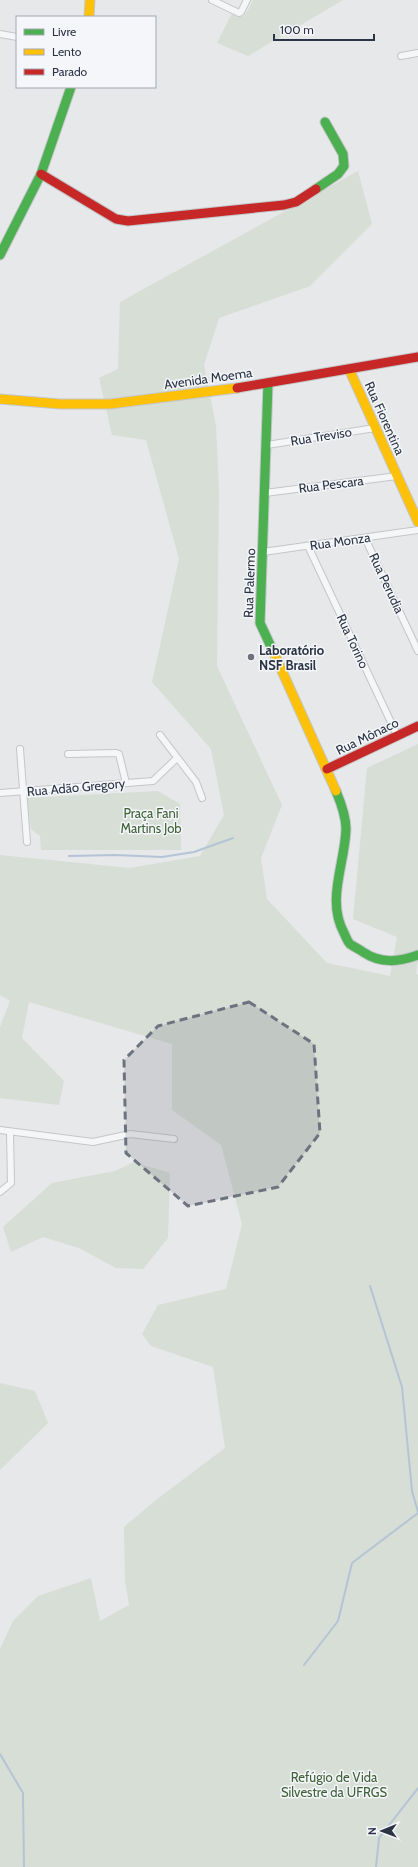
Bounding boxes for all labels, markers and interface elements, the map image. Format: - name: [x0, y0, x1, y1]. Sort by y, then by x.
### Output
- legend: [16, 16, 156, 88]
- scale bar: [274, 16, 374, 42]
- text: 100 m: [280, 22, 314, 37]
- text: Livre: [52, 24, 76, 39]
- text: Lento: [52, 44, 82, 59]
- text: Parado: [52, 64, 88, 79]
- street label: Avenida Moema: [163, 364, 254, 392]
- street label: Rua Fiorentina: [362, 379, 409, 458]
- street label: Rua Treviso: [289, 423, 353, 449]
- street label: Rua Pescara: [298, 472, 365, 496]
- street label: Rua Monza: [309, 529, 372, 553]
- street label: Rua Palermo: [240, 548, 258, 618]
- street label: Rua Perudia: [366, 550, 408, 616]
- street label: Rua Torino: [333, 611, 373, 671]
- place label: Laboratório NSF Brasil: [259, 642, 325, 673]
- marker: Laboratório NSF Brasil: [246, 652, 256, 662]
- street label: Rua Mônaco: [333, 714, 401, 758]
- street label: Rua Adão Gregory: [26, 775, 126, 799]
- park label: Praça Fani Martins Job: [120, 805, 182, 836]
- park label: Refúgio de Vida Silvestre da UFRGS: [281, 1769, 388, 1800]
- north arrow: [362, 1811, 402, 1851]
- text: N: [365, 1827, 379, 1835]

